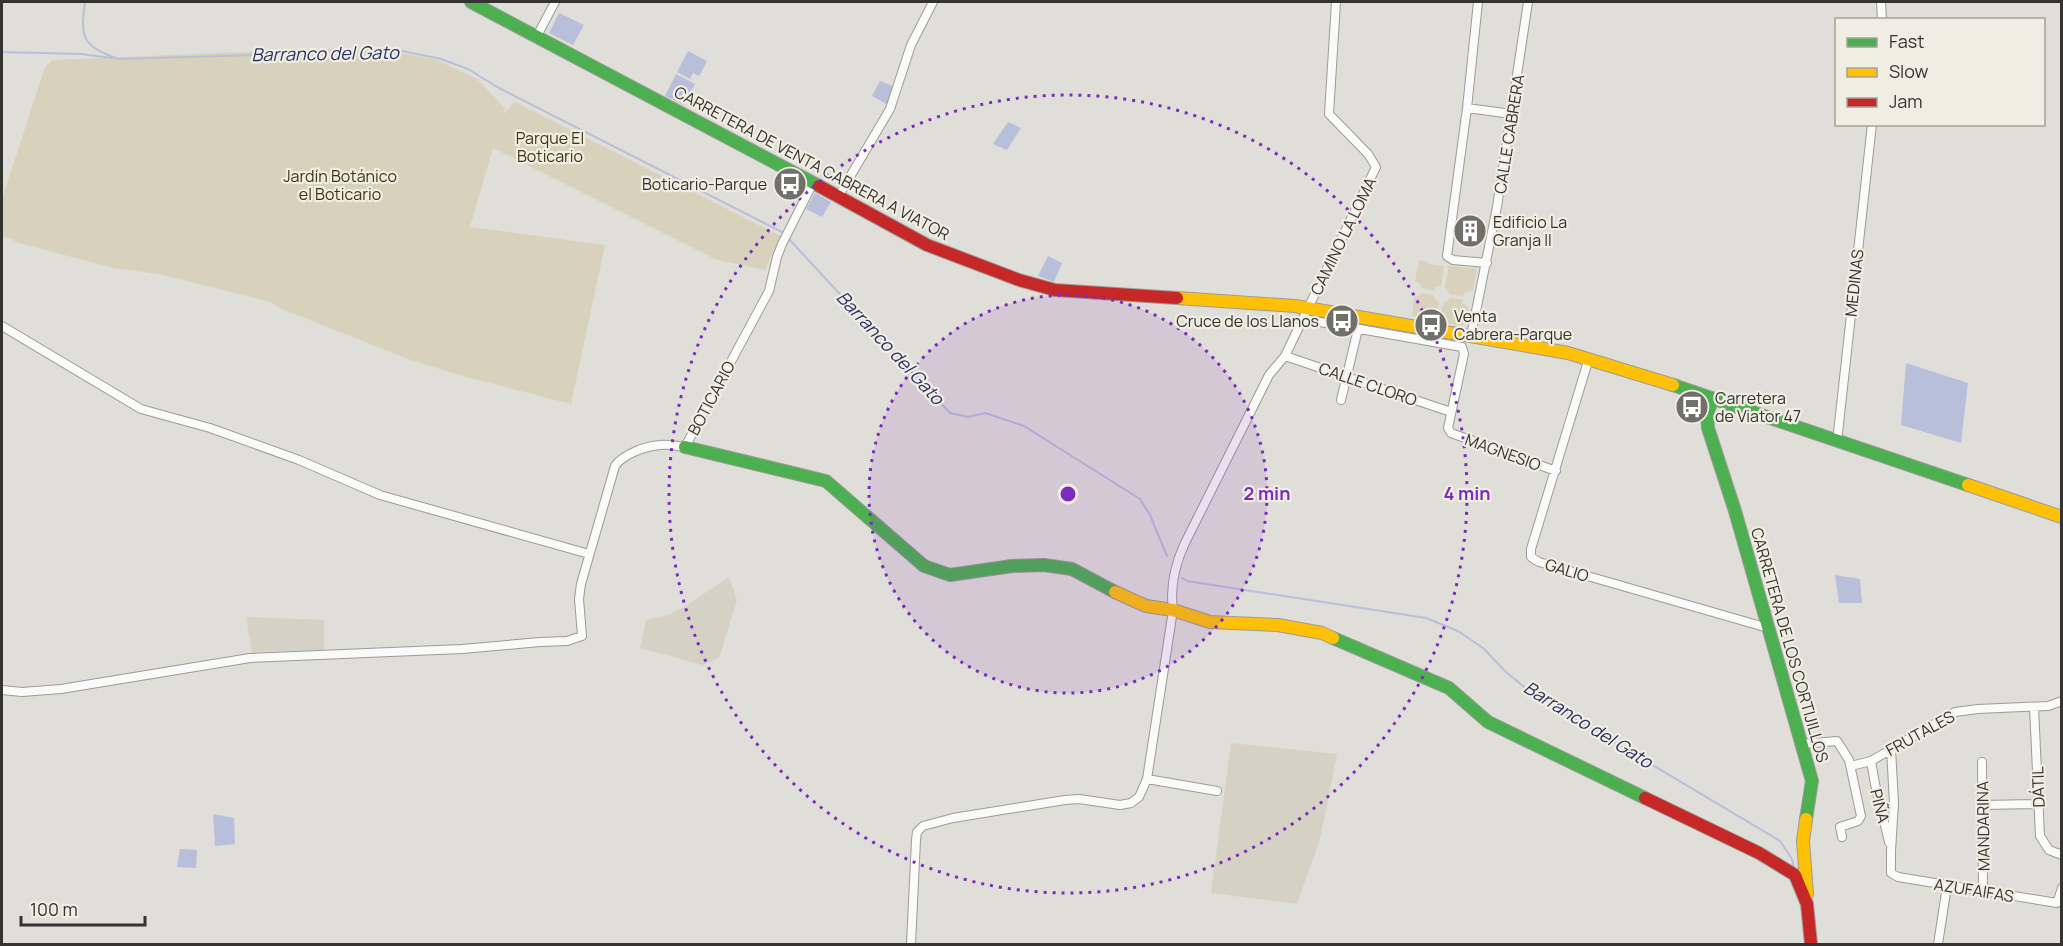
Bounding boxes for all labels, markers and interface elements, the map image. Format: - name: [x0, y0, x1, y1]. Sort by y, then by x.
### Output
- legend: [1835, 18, 2045, 126]
- text: Fast: [1889, 29, 1924, 53]
- water label: Barranco del Gato: [251, 40, 400, 66]
- text: Slow: [1889, 59, 1929, 83]
- street label: CALLE CABRERA: [1489, 73, 1529, 195]
- street label: CARRETERA DE VENTA CABRERA A VIATOR: [671, 81, 953, 245]
- text: Jam: [1889, 89, 1923, 113]
- park label: Parque El Boticario: [516, 127, 584, 167]
- park label: Jardín Botánico el Boticario: [283, 165, 397, 205]
- bus stop icon: Boticario-Parque: [772, 166, 808, 202]
- place label: Boticario-Parque: [642, 173, 767, 195]
- street label: CAMINO LA LOMA: [1305, 173, 1381, 299]
- place label: Edificio La Granja II: [1493, 211, 1567, 251]
- building icon: Edificio La Granja II: [1452, 213, 1488, 249]
- street label: MEDINAS: [1840, 248, 1868, 318]
- water label: Barranco del Gato: [832, 285, 951, 410]
- bus stop icon: Cruce de los Llanos: [1324, 303, 1360, 339]
- place label: Venta Cabrera-Parque: [1454, 305, 1572, 345]
- bus stop icon: Venta Cabrera-Parque: [1413, 307, 1449, 343]
- place label: Cruce de los Llanos: [1176, 310, 1319, 332]
- street label: BOTICARIO: [682, 357, 740, 439]
- street label: CALLE CLORO: [1316, 357, 1420, 411]
- place label: Carretera de Viator 47: [1715, 387, 1801, 427]
- bus stop icon: Carretera de Viator 47: [1674, 389, 1710, 425]
- street label: MAGNESIO: [1462, 428, 1544, 476]
- text: 2 min: [1244, 481, 1290, 505]
- text: 4 min: [1443, 481, 1491, 505]
- centre of rings: [1058, 484, 1078, 504]
- street label: CARRETERA DE LOS CORTIJILLOS: [1746, 525, 1834, 765]
- street label: GALIO: [1542, 553, 1592, 587]
- water label: Barranco del Gato: [1520, 675, 1659, 774]
- street label: FRUTALES: [1882, 705, 1958, 761]
- street label: DÁTIL: [2026, 766, 2050, 808]
- street label: MANDARINA: [1971, 781, 1995, 871]
- street label: PIÑA: [1865, 787, 1895, 825]
- street label: AZUFAIFAS: [1933, 873, 2016, 907]
- scale bar: [21, 889, 146, 927]
- text: 100 m: [30, 897, 78, 921]

